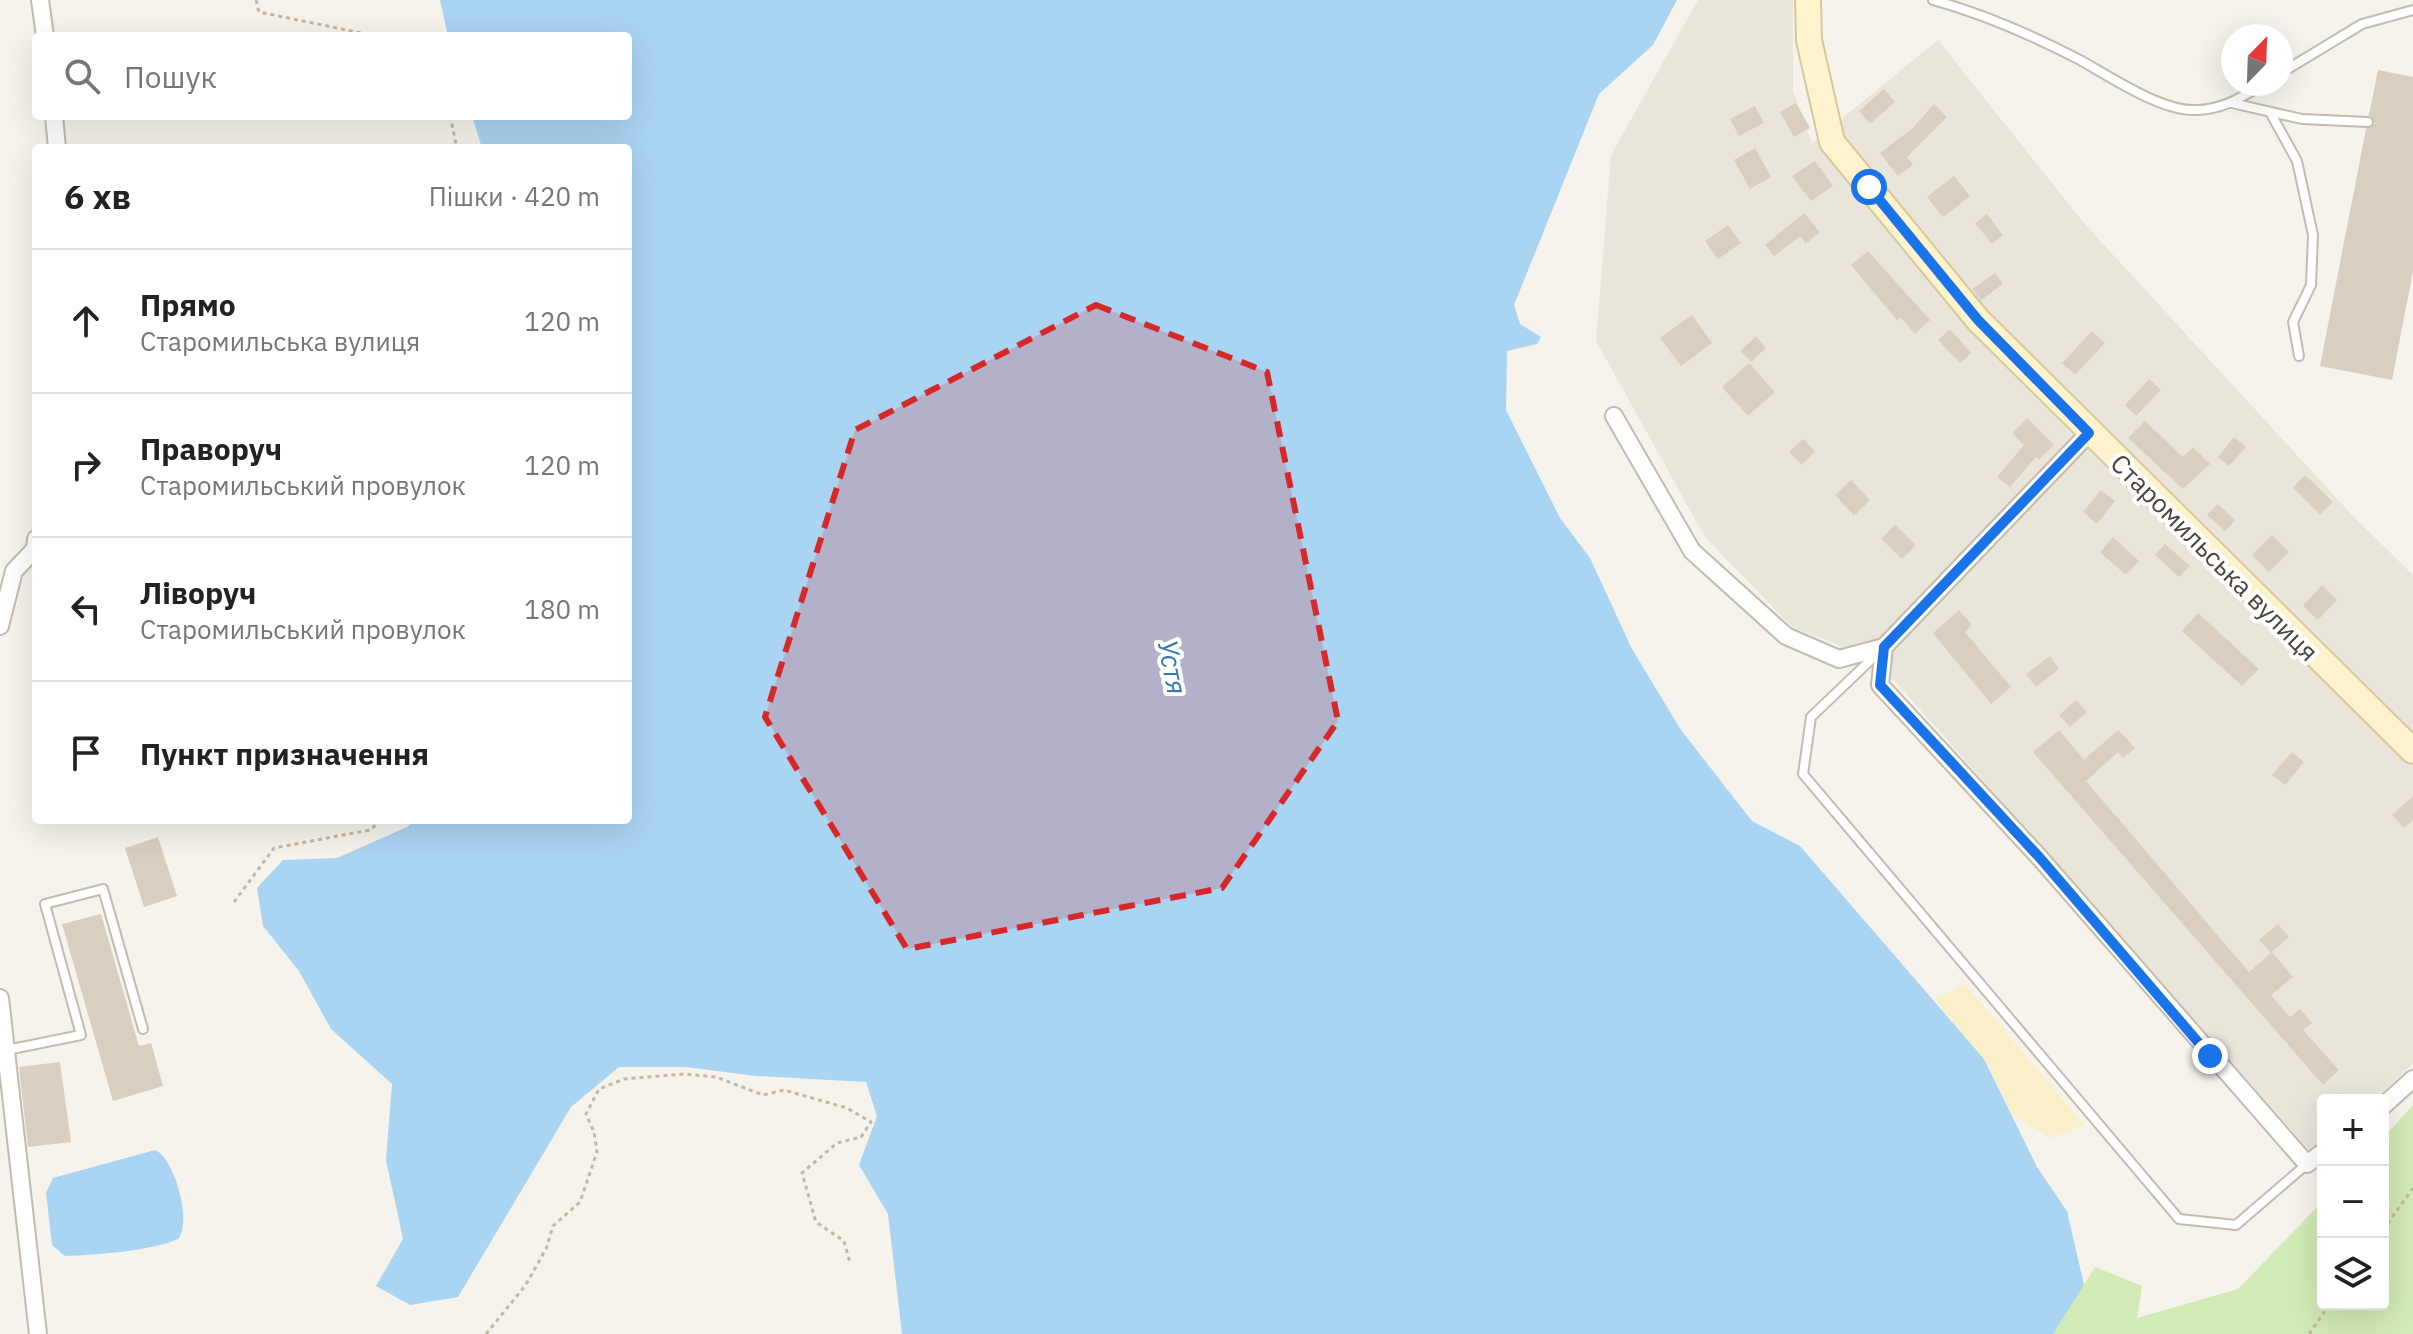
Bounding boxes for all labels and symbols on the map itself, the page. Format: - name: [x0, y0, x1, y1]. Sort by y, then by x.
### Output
- north arrow: [2221, 24, 2293, 96]
- route start: [1851, 169, 1887, 205]
- street label: Старомильська вулиця: [2104, 446, 2326, 668]
- water label: Устя: [1150, 636, 1196, 698]
- route end: [2192, 1038, 2228, 1074]

